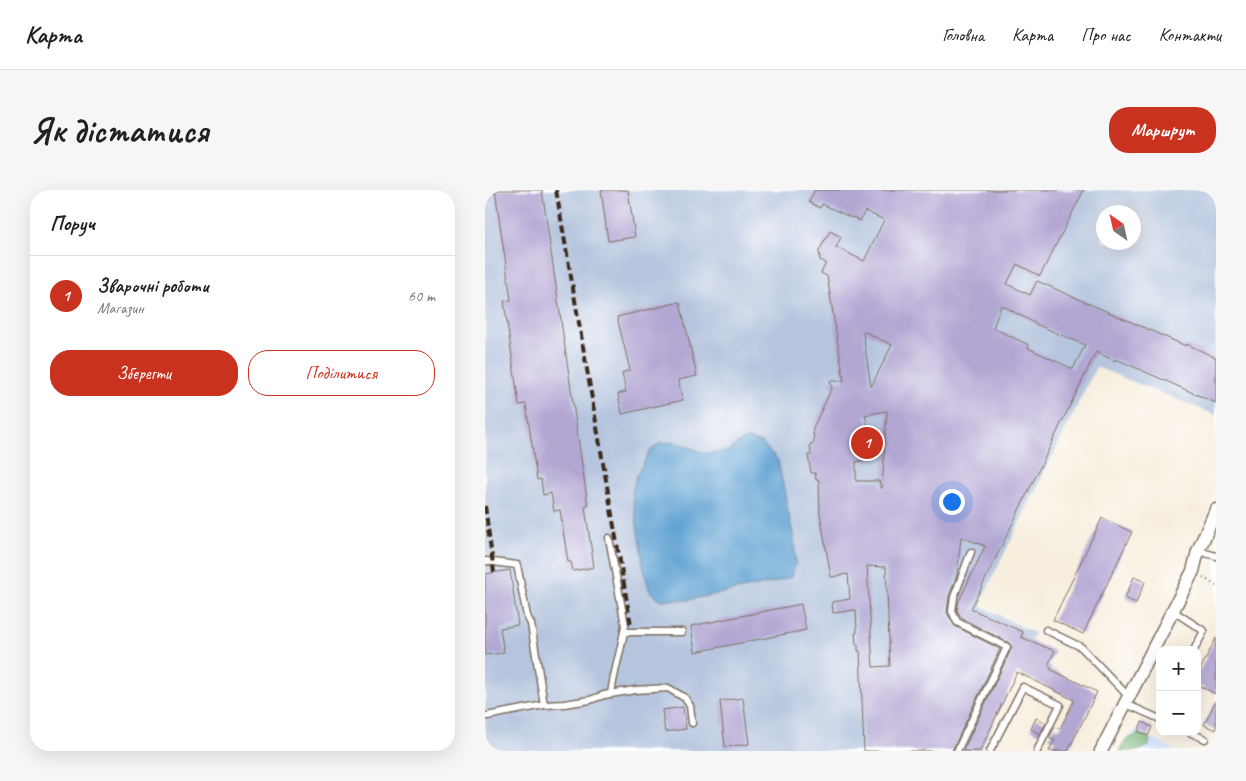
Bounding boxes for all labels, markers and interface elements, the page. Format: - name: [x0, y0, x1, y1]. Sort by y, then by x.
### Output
- text: Карта: [25, 20, 82, 50]
- text: Головна: [942, 24, 984, 46]
- text: Карта: [1012, 24, 1053, 46]
- text: Про нас: [1081, 24, 1131, 46]
- text: Контакти: [1159, 24, 1221, 46]
- button: Маршрут: [1109, 107, 1216, 153]
- text: Як дістатися: [30, 108, 208, 153]
- north arrow: [1096, 205, 1141, 250]
- text: Поруч: [50, 210, 95, 236]
- text: Зварочні роботи: [97, 274, 208, 298]
- text: 1: [62, 286, 70, 306]
- text: 60 m: [408, 286, 435, 306]
- text: Магазин: [97, 298, 144, 318]
- button: Зберегти: [50, 350, 238, 396]
- button: Поділитися: [248, 350, 435, 396]
- pin: 1: [851, 424, 883, 462]
- your location: [939, 489, 965, 515]
- map controls: [1156, 646, 1201, 736]
- button: +: [1156, 646, 1201, 691]
- button: −: [1156, 691, 1201, 736]

